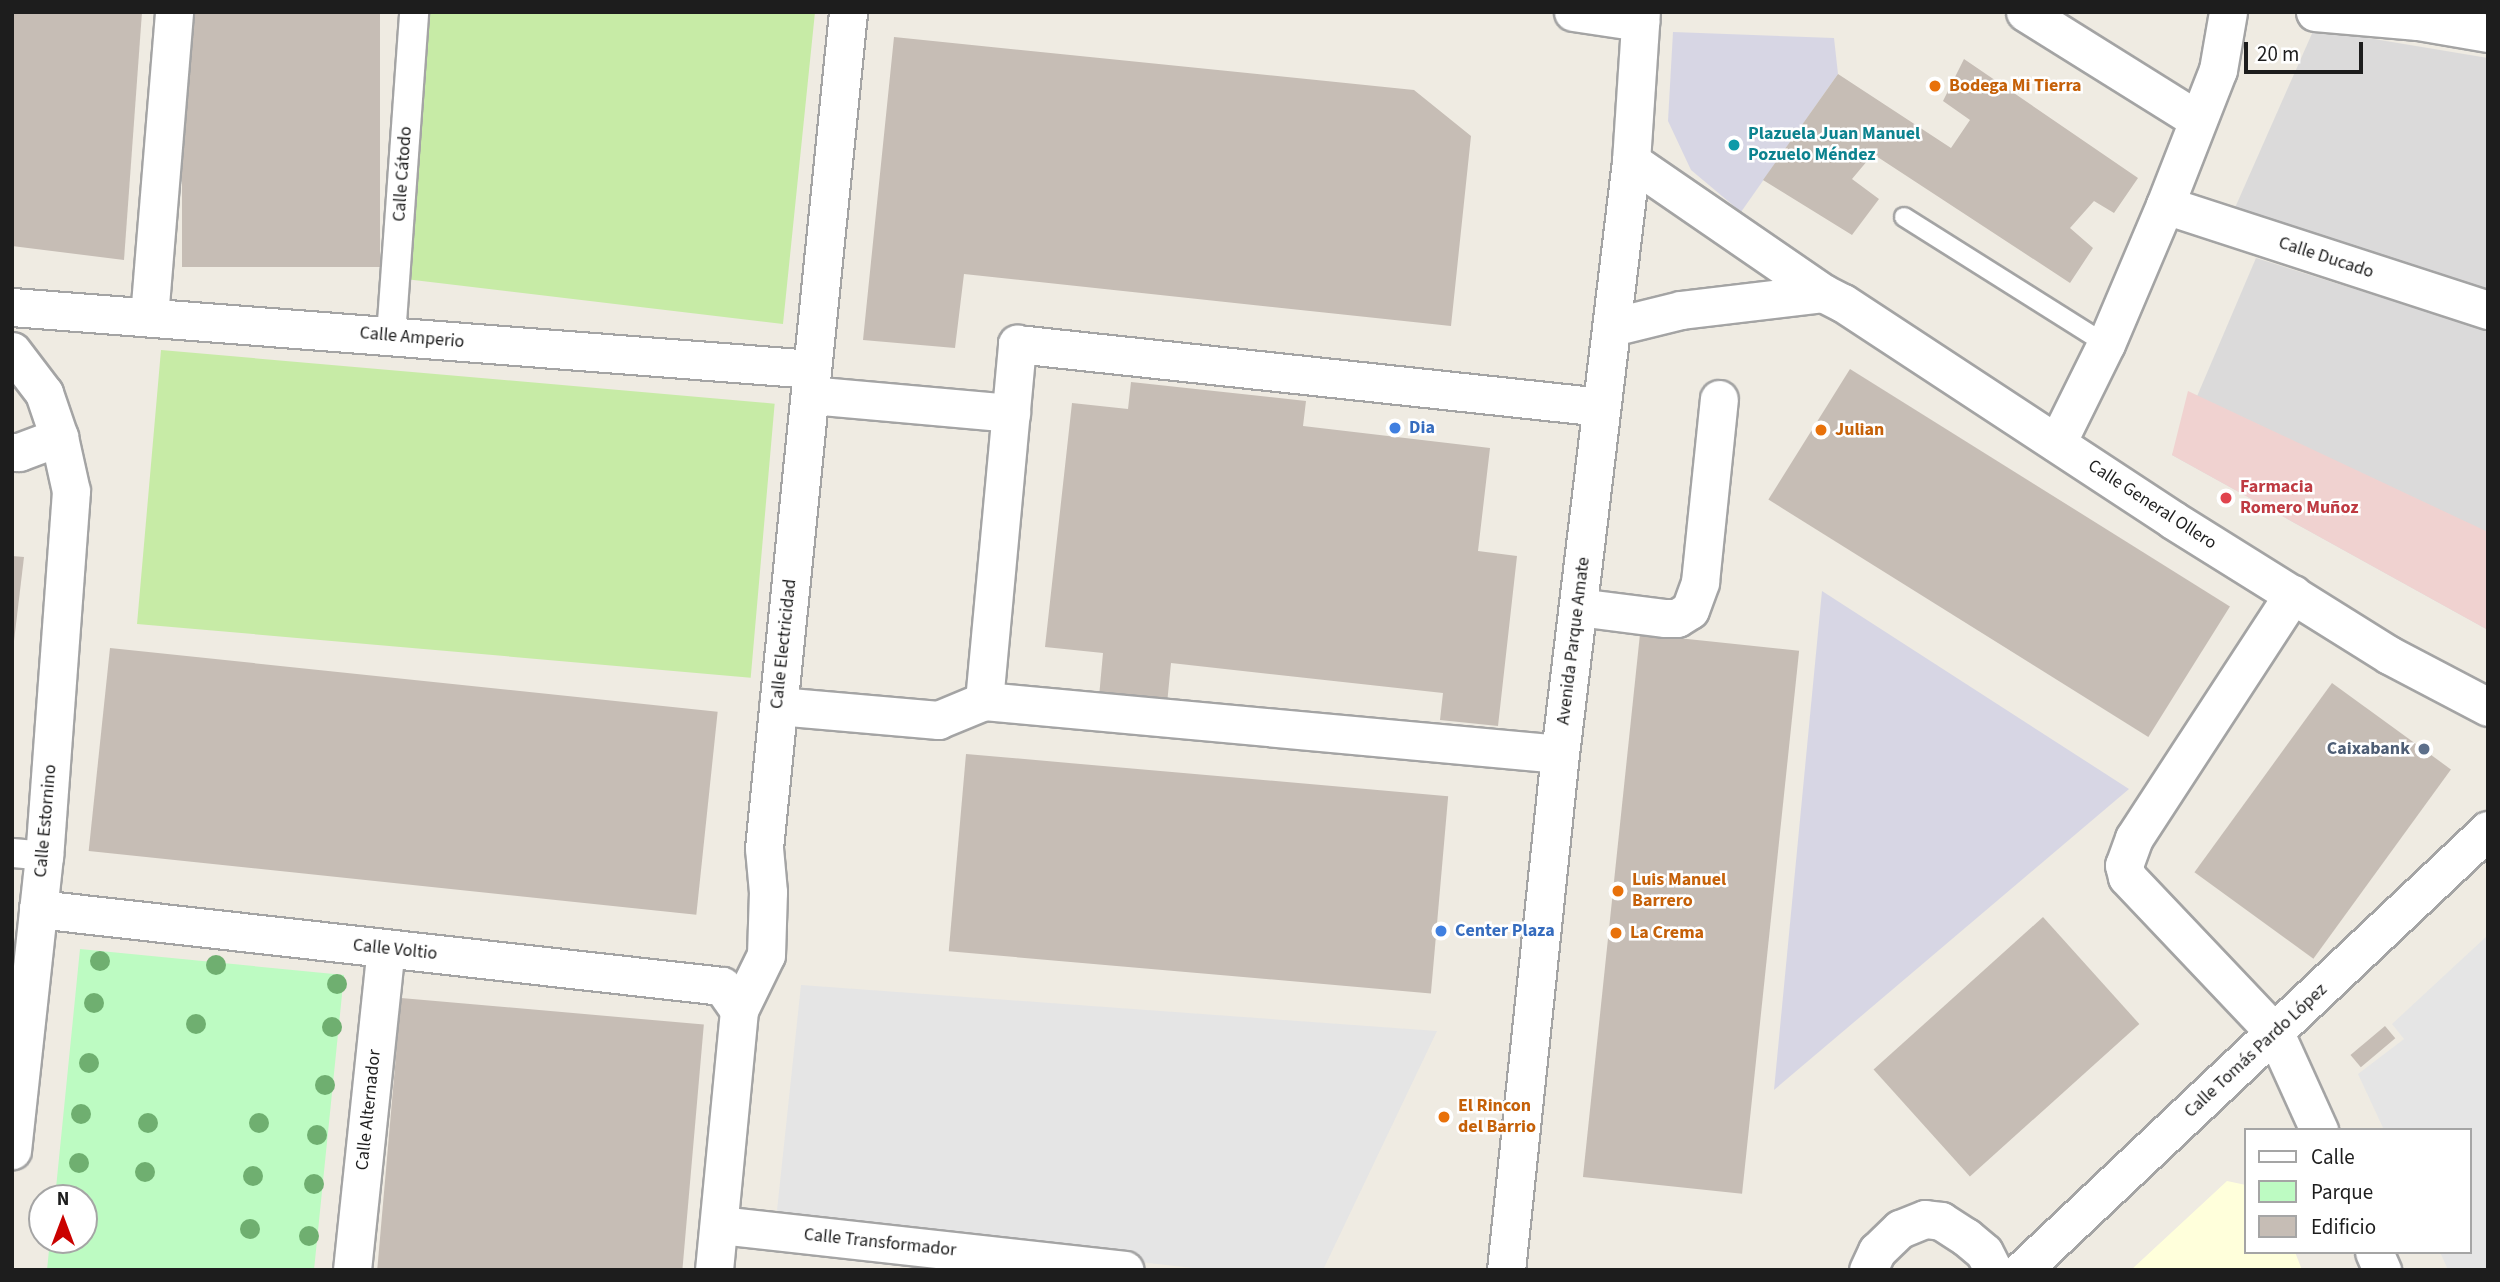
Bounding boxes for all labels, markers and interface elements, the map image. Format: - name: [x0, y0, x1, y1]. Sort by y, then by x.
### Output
- scale bar: [2248, 28, 2367, 72]
- text: 20 m: [2257, 39, 2299, 69]
- place label: Bodega Mi Tierra: [1949, 75, 2082, 97]
- marker: Bodega Mi Tierra: [1927, 78, 1943, 94]
- place label: Plazuela Juan Manuel Pozuelo Méndez: [1748, 124, 1920, 166]
- street label: Calle Cátodo: [389, 126, 417, 222]
- marker: Plazuela Juan Manuel Pozuelo Méndez: [1726, 137, 1742, 153]
- street label: Calle Ducado: [2276, 232, 2376, 284]
- street label: Calle Amperio: [359, 323, 465, 353]
- place label: Dia: [1409, 417, 1435, 439]
- place label: Julian: [1835, 419, 1884, 441]
- marker: Dia: [1387, 420, 1403, 436]
- marker: Julian: [1813, 422, 1829, 438]
- street label: Calle General Ollero: [2084, 455, 2220, 555]
- place label: Farmacia Romero Muñoz: [2240, 477, 2358, 520]
- marker: Farmacia Romero Muñoz: [2218, 490, 2234, 506]
- street label: Avenida Parque Amate: [1553, 556, 1595, 726]
- street label: Calle Electricidad: [766, 578, 802, 710]
- place label: Caixabank: [2327, 738, 2410, 760]
- marker: Caixabank: [2416, 741, 2432, 757]
- street label: Calle Estornino: [30, 764, 62, 878]
- place label: Luis Manuel Barrero: [1632, 870, 1726, 912]
- marker: Luis Manuel Barrero: [1610, 883, 1626, 899]
- place label: Center Plaza: [1455, 920, 1555, 942]
- place label: La Crema: [1630, 922, 1704, 944]
- marker: Center Plaza: [1433, 923, 1449, 939]
- marker: La Crema: [1608, 925, 1624, 941]
- street label: Calle Voltio: [352, 935, 438, 965]
- street label: Calle Tomás Pardo López: [2180, 979, 2332, 1123]
- street label: Calle Alternador: [352, 1049, 386, 1171]
- place label: El Rincon del Barrio: [1458, 1096, 1536, 1138]
- marker: El Rincon del Barrio: [1436, 1109, 1452, 1125]
- legend: [2244, 1128, 2472, 1254]
- text: Calle: [2311, 1142, 2355, 1172]
- text: Parque: [2311, 1177, 2373, 1207]
- north arrow: [28, 1184, 98, 1254]
- text: N: [57, 1186, 69, 1213]
- text: Edificio: [2311, 1212, 2376, 1242]
- street label: Calle Transformador: [803, 1224, 957, 1262]

